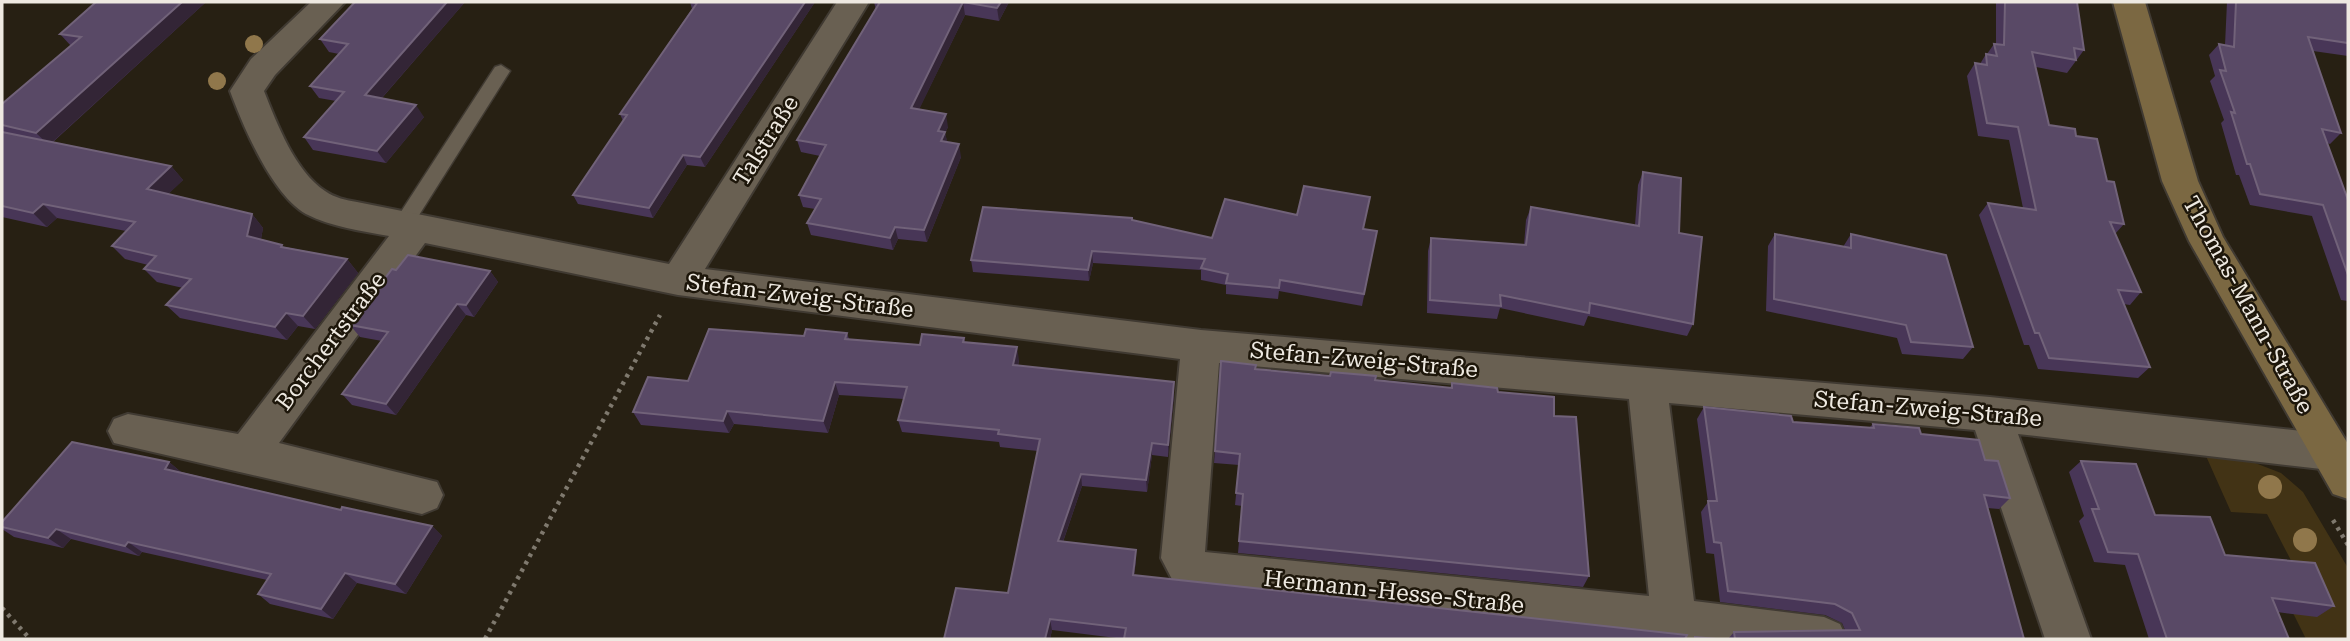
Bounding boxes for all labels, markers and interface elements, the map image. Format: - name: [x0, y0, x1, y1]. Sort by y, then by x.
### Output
- street label: Talstraße: [728, 91, 804, 191]
- street label: Thomas-Mann-Straße: [2177, 192, 2319, 418]
- street label: Borchertstraße: [270, 267, 392, 415]
- street label: Stefan-Zweig-Straße: [685, 269, 915, 323]
- street label: Stefan-Zweig-Straße: [1249, 337, 1479, 383]
- street label: Stefan-Zweig-Straße: [1813, 386, 2043, 432]
- street label: Hermann-Hesse-Straße: [1262, 565, 1526, 619]

